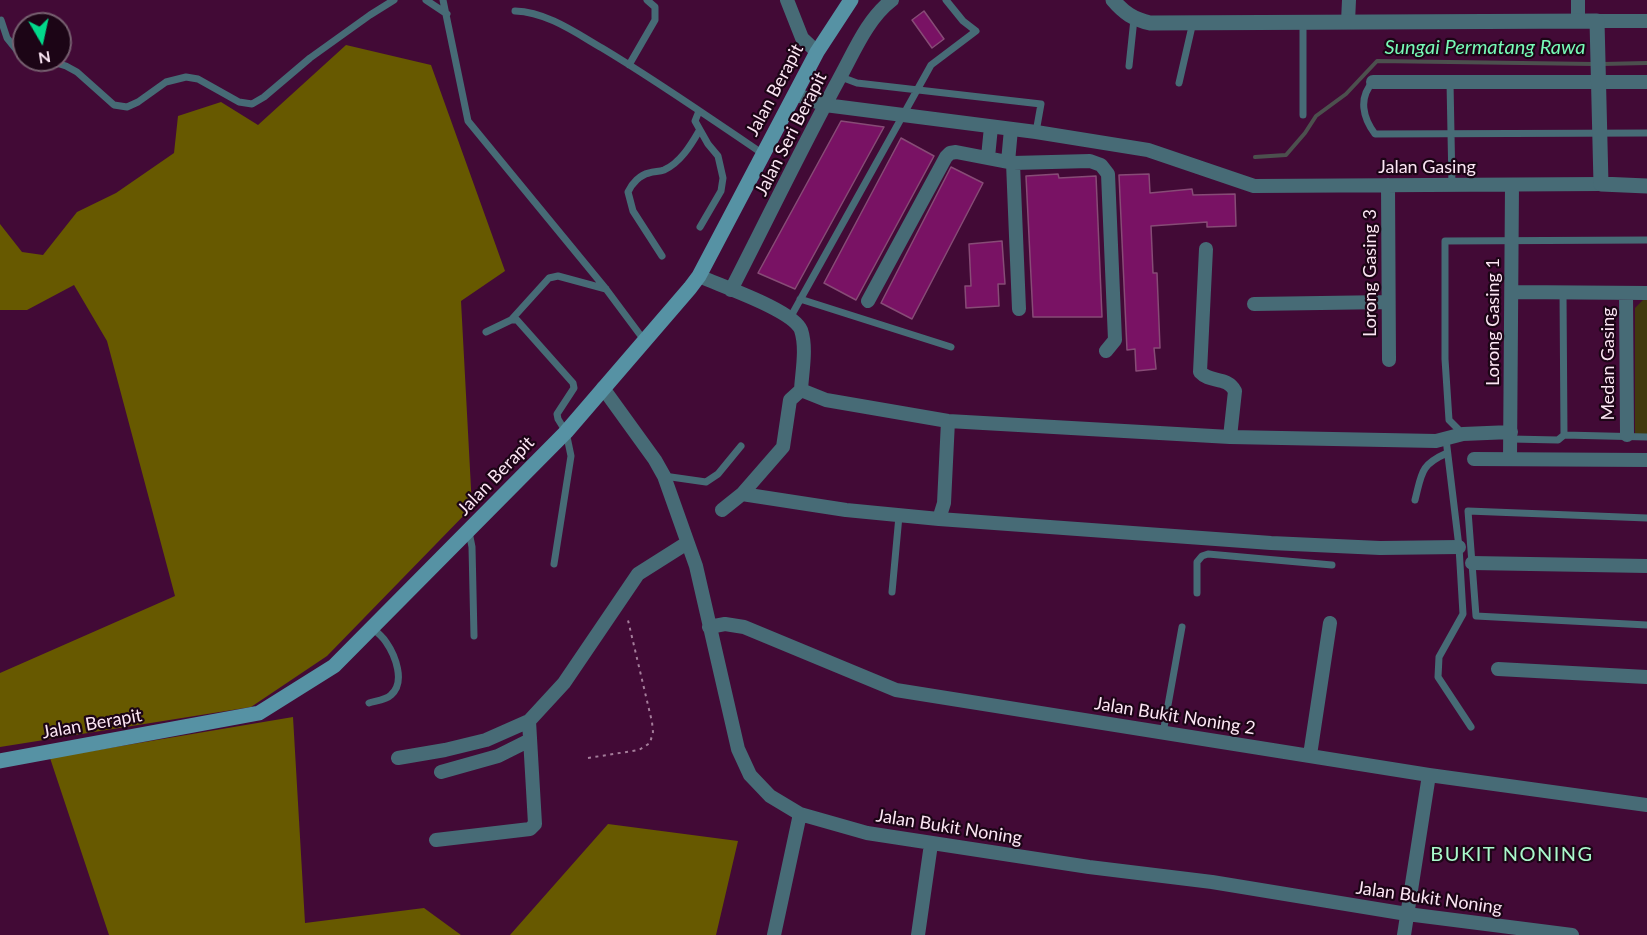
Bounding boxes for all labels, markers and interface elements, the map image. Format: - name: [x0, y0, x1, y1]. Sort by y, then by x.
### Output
- north arrow: [12, 12, 72, 72]
- water label: Sungai Permatang Rawa: [1384, 36, 1586, 60]
- street label: Jalan Berapit: [742, 40, 808, 140]
- text: N: [37, 48, 52, 69]
- street label: Jalan Seri Berapit: [751, 69, 831, 199]
- street label: Jalan Gasing: [1378, 156, 1476, 178]
- street label: Lorong Gasing 3: [1359, 209, 1381, 337]
- street label: Lorong Gasing 1: [1482, 258, 1504, 386]
- street label: Medan Gasing: [1597, 307, 1619, 421]
- street label: Jalan Berapit: [453, 432, 539, 520]
- street label: Jalan Bukit Noning 2: [1093, 693, 1257, 739]
- street label: Jalan Berapit: [40, 705, 144, 743]
- street label: Jalan Bukit Noning: [874, 805, 1024, 849]
- district label: BUKIT NONING: [1430, 843, 1594, 867]
- street label: Jalan Bukit Noning: [1354, 877, 1504, 919]

